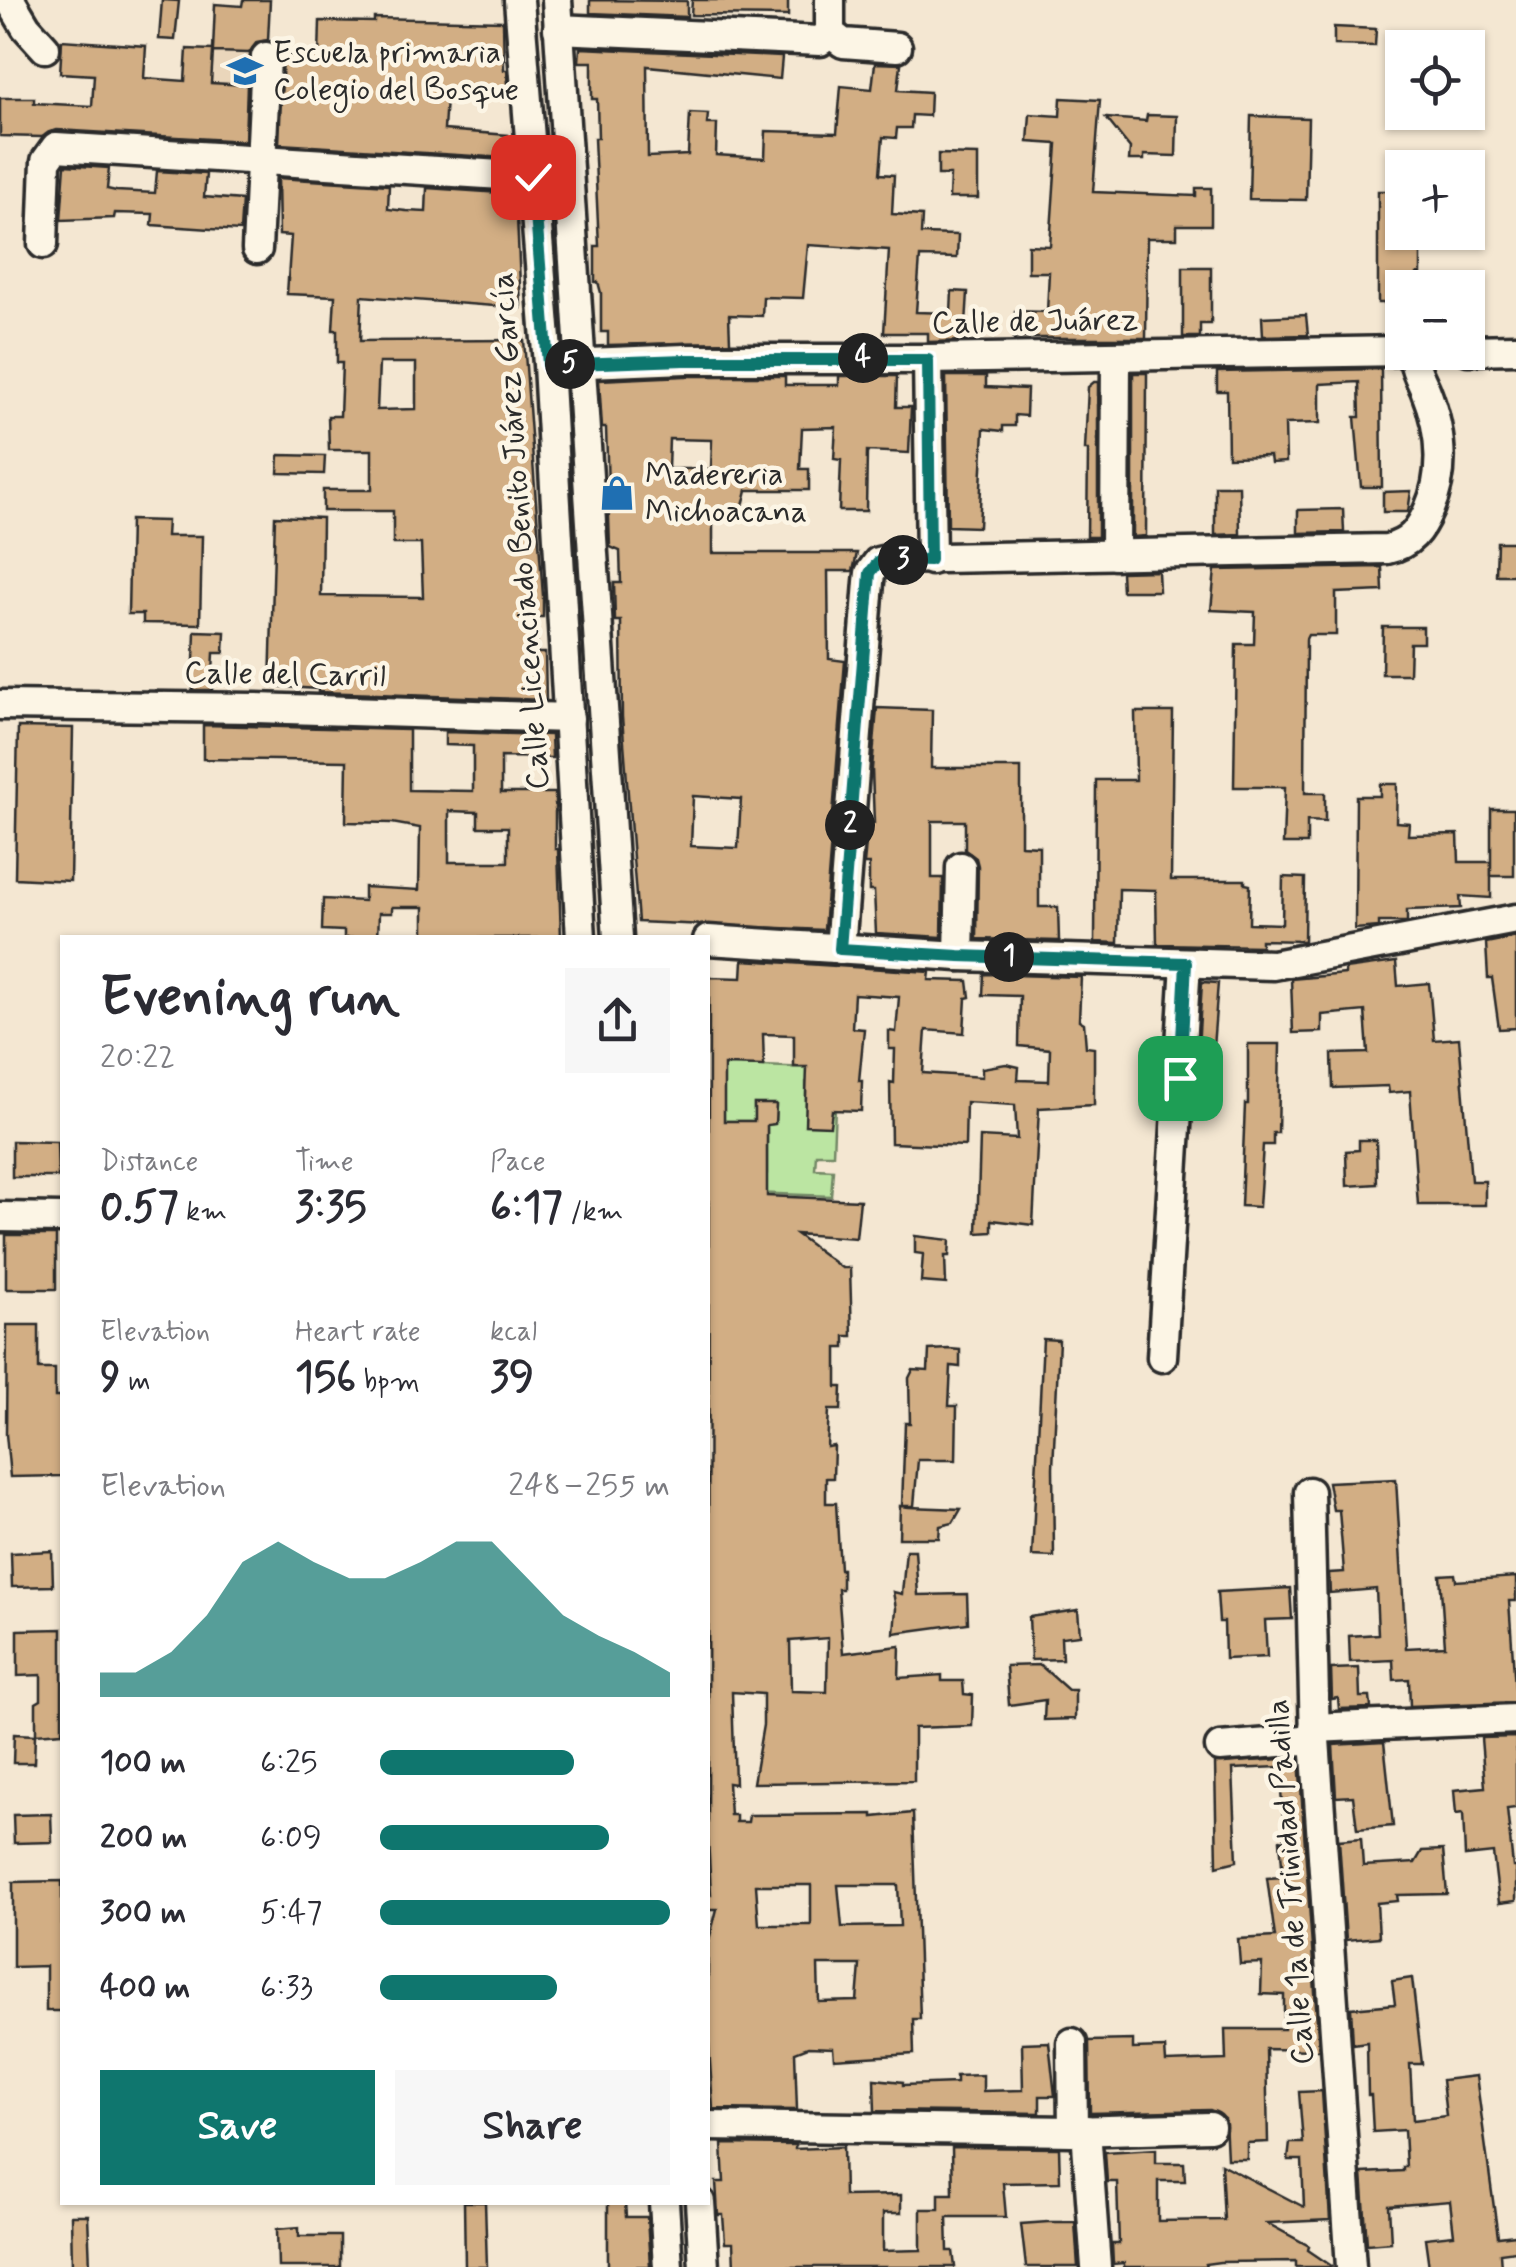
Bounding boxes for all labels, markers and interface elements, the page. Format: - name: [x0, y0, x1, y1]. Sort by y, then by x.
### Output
- map controls: [1385, 30, 1485, 370]
- button: locate: [1385, 30, 1485, 130]
- place label: Escuela primaria Colegio del Bosque: [273, 32, 519, 113]
- school or university icon: Escuela primaria Colegio del Bosque: [226, 52, 264, 90]
- pin: [491, 135, 576, 220]
- icon: check: [506, 150, 561, 205]
- button: +: [1385, 150, 1485, 250]
- button: −: [1385, 270, 1485, 370]
- street label: Calle Licenciado Benito Juárez García: [482, 271, 560, 791]
- street label: Calle de Juárez: [931, 299, 1139, 345]
- pin: 4: [838, 333, 888, 383]
- pin: 5: [545, 339, 595, 389]
- text: 4: [855, 339, 871, 376]
- text: 5: [562, 345, 578, 382]
- place label: Madereria Michoacana: [645, 454, 807, 533]
- shop icon: Madereria Michoacana: [598, 474, 636, 512]
- pin: 3: [878, 535, 928, 585]
- text: 3: [897, 541, 909, 578]
- street label: Calle del Carril: [184, 652, 386, 698]
- pin: 2: [825, 800, 875, 850]
- text: 2: [843, 806, 857, 843]
- pin: 1: [984, 932, 1034, 982]
- text: 1: [1003, 938, 1015, 975]
- text: Evening run: [100, 963, 400, 1035]
- button: share: [565, 968, 670, 1073]
- pin: [1138, 1036, 1223, 1121]
- text: 20:22: [100, 1037, 175, 1079]
- icon: arrive: [1153, 1051, 1208, 1106]
- text: Distance: [100, 1144, 198, 1181]
- text: Time: [295, 1144, 354, 1181]
- text: Pace: [490, 1144, 546, 1181]
- text: 0.57: [100, 1181, 179, 1236]
- text: 3:35: [295, 1181, 367, 1236]
- text: 6:17: [490, 1181, 563, 1236]
- text: km: [179, 1194, 227, 1231]
- text: /km: [563, 1194, 623, 1231]
- text: Elevation: [100, 1314, 210, 1351]
- text: Heart rate: [295, 1314, 421, 1351]
- text: kcal: [490, 1314, 537, 1351]
- text: 9: [100, 1351, 121, 1406]
- text: 156: [295, 1351, 356, 1406]
- text: 39: [490, 1351, 534, 1406]
- text: m: [121, 1364, 150, 1401]
- text: bpm: [356, 1364, 420, 1401]
- text: Elevation: [100, 1465, 226, 1507]
- text: 248–255 m: [508, 1465, 670, 1507]
- street label: Calle 1a de Trinidad Padilla: [1257, 1698, 1325, 2066]
- text: 100 m: [100, 1742, 186, 1784]
- text: 6:25: [260, 1742, 318, 1784]
- text: 200 m: [100, 1817, 187, 1859]
- text: 6:09: [260, 1817, 322, 1859]
- text: 300 m: [100, 1892, 186, 1934]
- text: 5:47: [260, 1892, 322, 1934]
- text: 400 m: [100, 1967, 190, 2009]
- text: 6:33: [260, 1967, 313, 2009]
- button: Save: [100, 2070, 375, 2185]
- button: Share: [395, 2070, 670, 2185]

